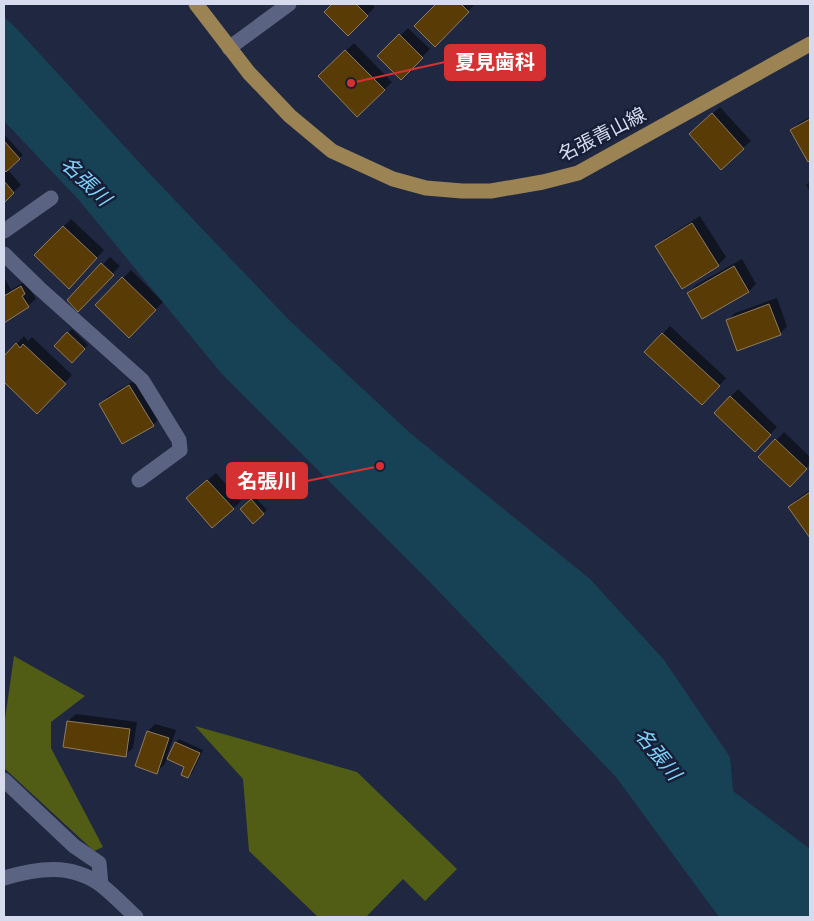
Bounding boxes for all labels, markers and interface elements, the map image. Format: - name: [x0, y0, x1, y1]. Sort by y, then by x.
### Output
- callout: 夏見歯科: [445, 45, 545, 80]
- text: 夏見歯科: [455, 50, 535, 74]
- street label: 名張青山線: [555, 103, 650, 166]
- water label: 名張川: [56, 152, 117, 212]
- callout: 名張川: [227, 463, 307, 498]
- text: 名張川: [237, 469, 297, 493]
- water label: 名張川: [630, 723, 687, 786]

